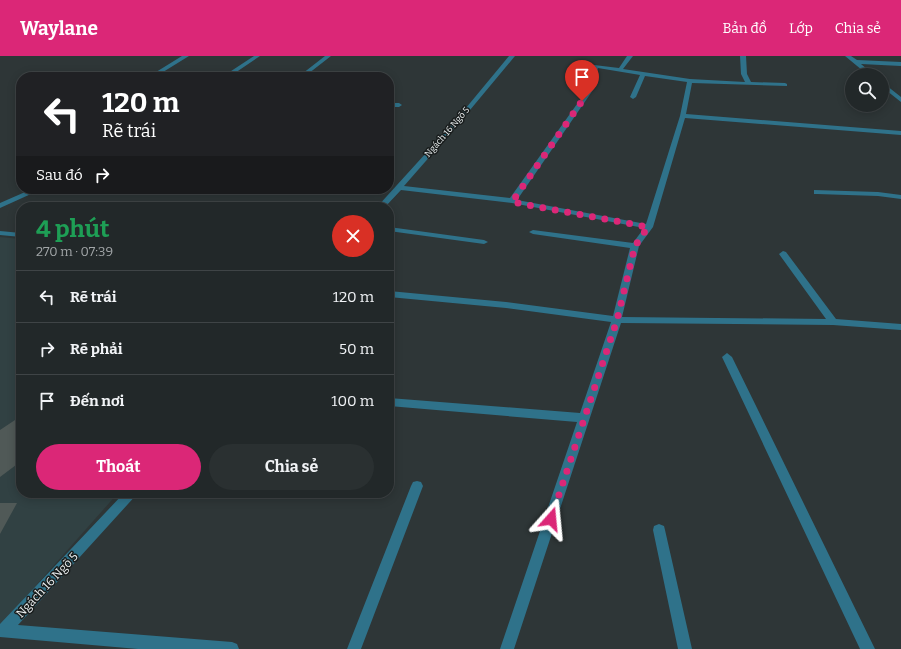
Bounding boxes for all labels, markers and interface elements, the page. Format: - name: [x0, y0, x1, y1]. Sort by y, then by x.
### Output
- text: Waylane: [20, 17, 98, 40]
- text: Bản đồ: [722, 20, 767, 37]
- text: Lớp: [789, 20, 813, 37]
- text: Chia sẻ: [835, 20, 881, 37]
- pin: [565, 60, 599, 101]
- icon: arrive: [571, 66, 593, 88]
- map controls: [845, 68, 889, 112]
- button: search: [845, 68, 889, 112]
- text: 120 m: [102, 86, 179, 119]
- icon: left: [36, 88, 88, 140]
- street label: Ngách 16 Ngõ 5: [423, 105, 472, 159]
- text: Rẽ trái: [102, 120, 156, 142]
- icon: right: [91, 164, 113, 186]
- text: Sau đó: [36, 166, 83, 184]
- text: 4 phút: [36, 215, 109, 243]
- button: close: [332, 215, 374, 257]
- text: 270 m · 07:39: [36, 244, 113, 259]
- icon: left: [36, 286, 58, 308]
- text: Rẽ trái: [70, 288, 116, 306]
- text: 120 m: [333, 288, 374, 306]
- icon: right: [36, 338, 58, 360]
- text: Rẽ phải: [70, 340, 122, 358]
- text: 50 m: [339, 340, 374, 358]
- icon: arrive: [36, 390, 58, 412]
- text: Đến nơi: [70, 392, 124, 410]
- text: 100 m: [331, 392, 374, 410]
- button: Thoát: [36, 444, 201, 490]
- button: Chia sẻ: [209, 444, 374, 490]
- position arrow: [530, 498, 572, 540]
- street label: Ngách 16 Ngõ 5: [13, 549, 81, 621]

